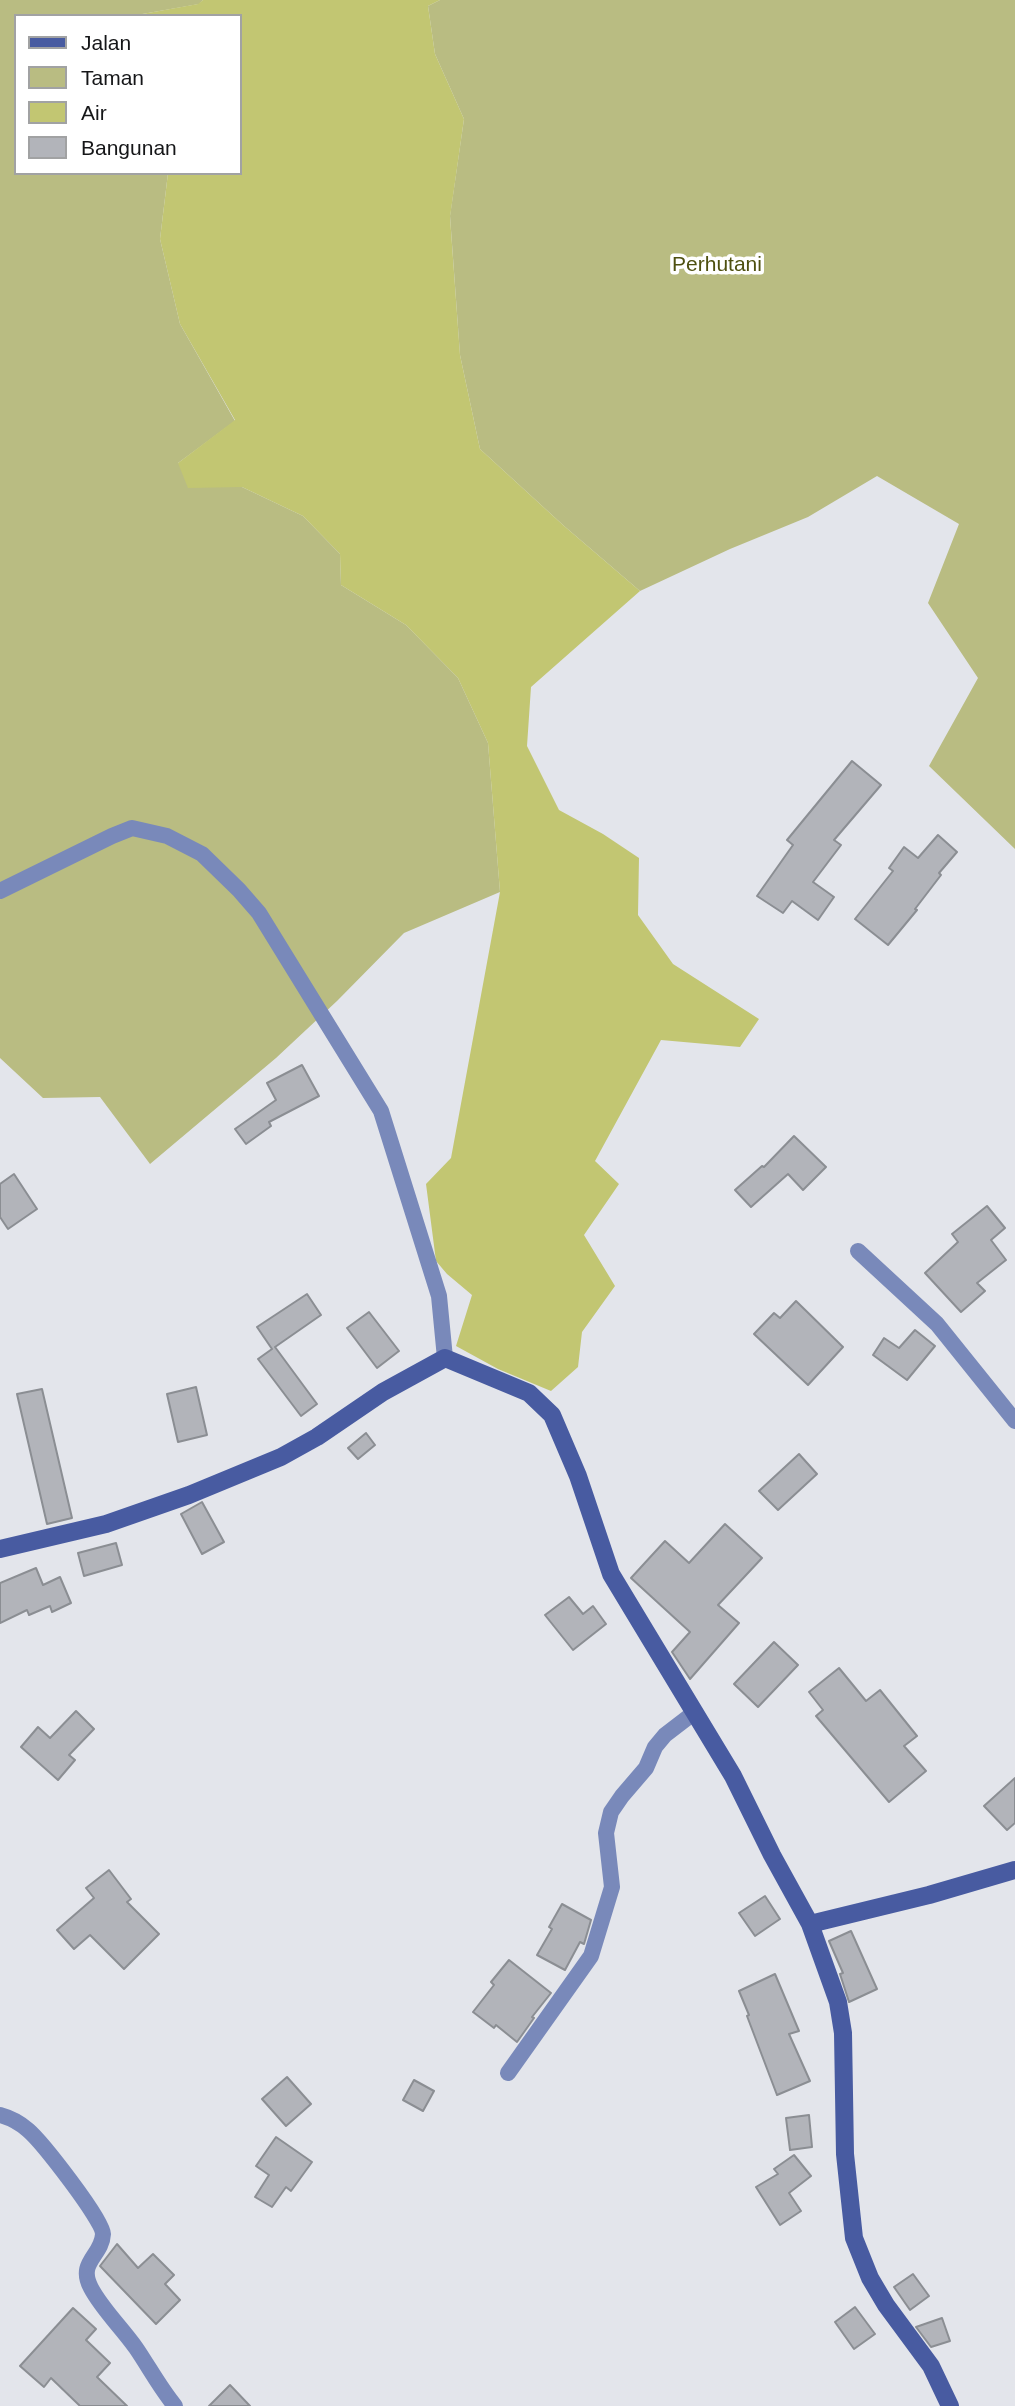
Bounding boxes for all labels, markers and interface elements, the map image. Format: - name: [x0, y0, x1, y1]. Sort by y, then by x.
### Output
- legend: [14, 14, 242, 175]
- text: Jalan: [81, 31, 131, 54]
- text: Taman: [81, 66, 144, 89]
- text: Air: [81, 101, 107, 124]
- text: Bangunan: [81, 136, 177, 159]
- park label: Perhutani: [672, 252, 762, 278]

